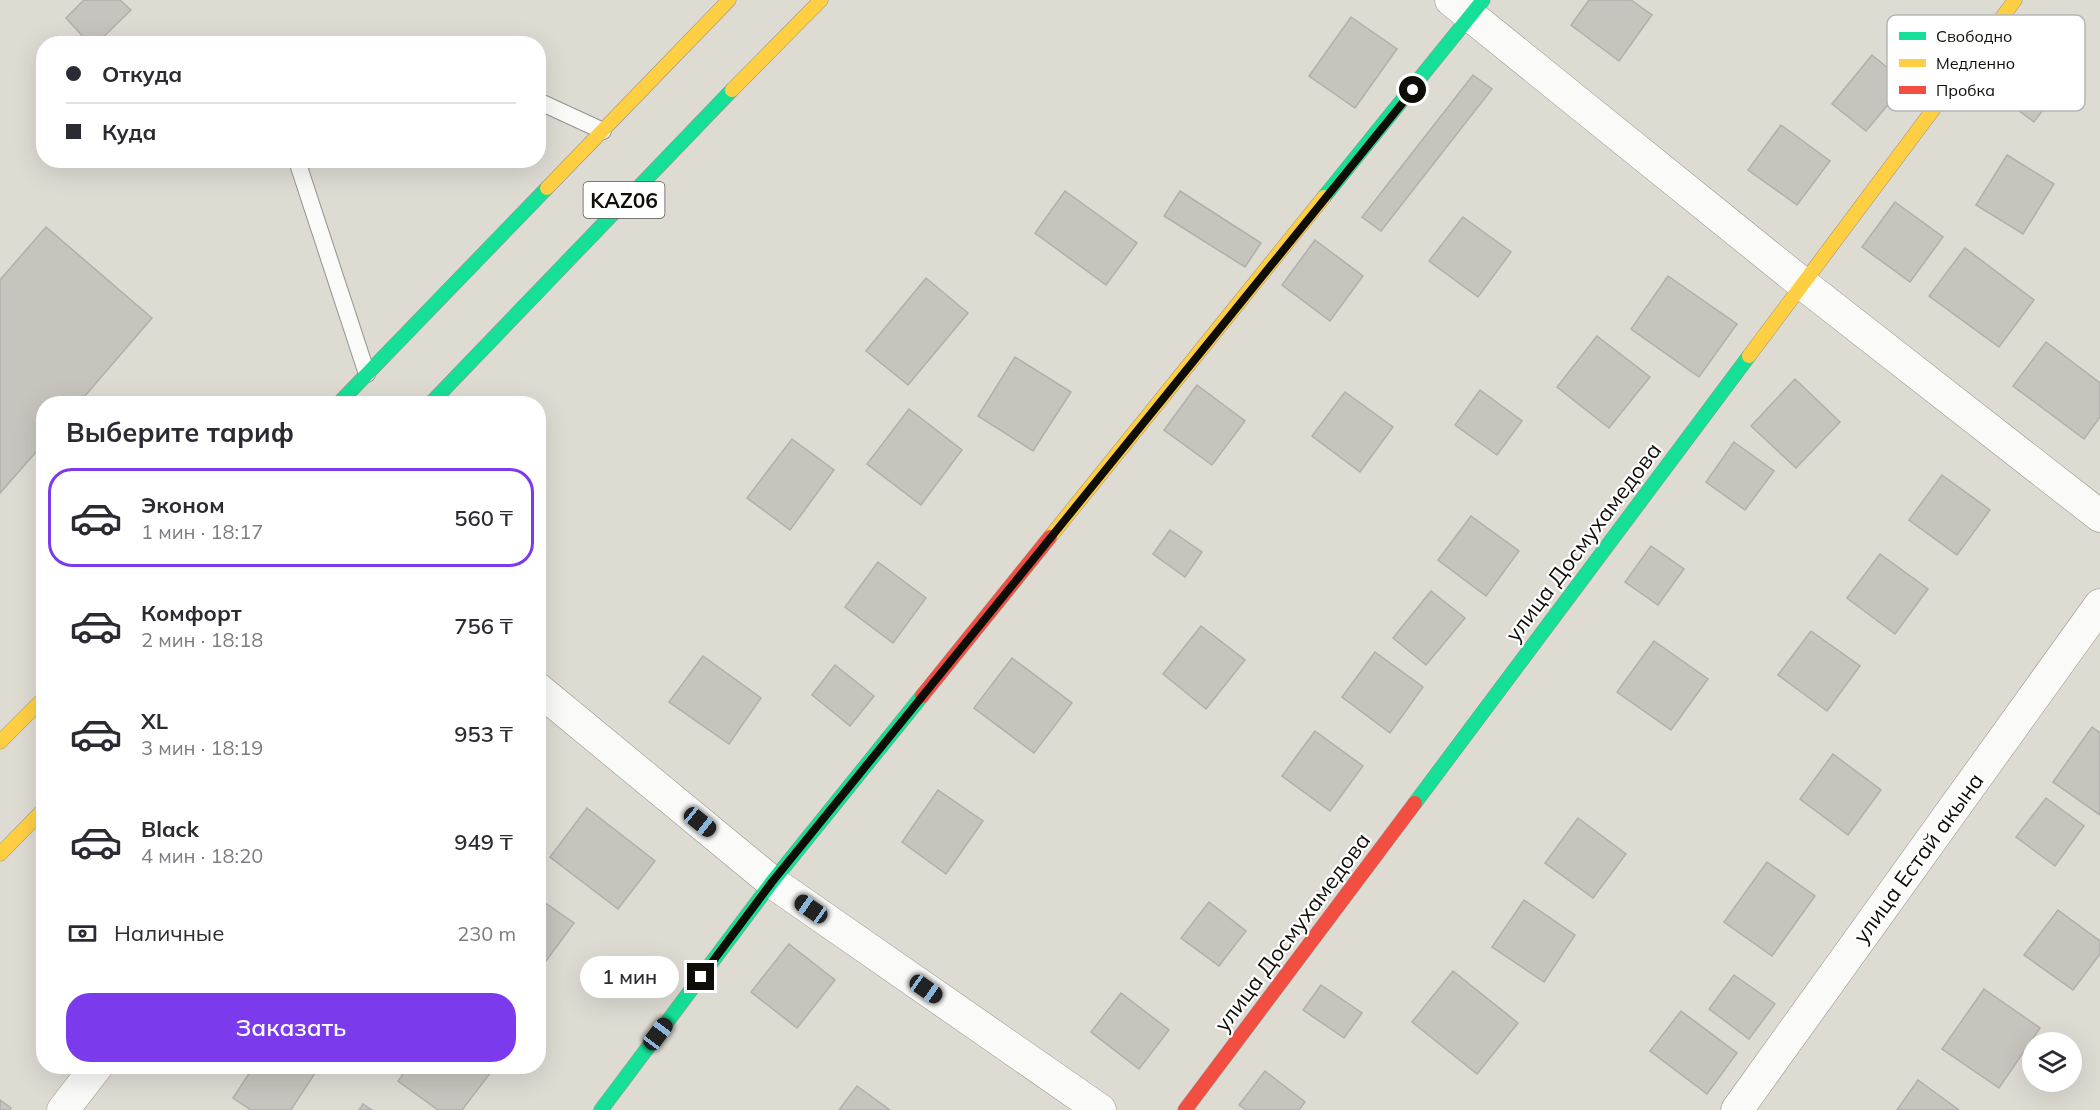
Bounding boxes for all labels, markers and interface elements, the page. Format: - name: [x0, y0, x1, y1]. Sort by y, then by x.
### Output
- legend: [1887, 15, 2085, 111]
- text: Свободно: [1936, 26, 2012, 46]
- text: Медленно: [1936, 53, 2015, 73]
- text: Откуда: [102, 60, 182, 88]
- route start: [1399, 76, 1426, 103]
- text: Пробка: [1936, 80, 1995, 100]
- text: Куда: [102, 118, 156, 146]
- road number: KАZ06: [584, 182, 664, 218]
- text: Выберите тариф: [66, 415, 294, 449]
- street label: улица Досмухамедова: [1499, 437, 1667, 647]
- icon: car: [69, 491, 123, 545]
- text: Эконом: [141, 491, 225, 519]
- text: 560 ₸: [454, 504, 513, 532]
- text: 1 мин · 18:17: [141, 519, 263, 544]
- icon: car: [69, 599, 123, 653]
- text: Комфорт: [141, 599, 242, 627]
- text: 756 ₸: [454, 612, 513, 640]
- text: 2 мин · 18:18: [141, 627, 263, 652]
- icon: car: [69, 707, 123, 761]
- text: XL: [141, 707, 168, 735]
- text: 953 ₸: [454, 720, 513, 748]
- text: 3 мин · 18:19: [141, 735, 263, 760]
- street label: улица Естай акына: [1847, 767, 1989, 949]
- car: [680, 804, 720, 840]
- icon: car: [69, 815, 123, 869]
- text: Black: [141, 815, 199, 843]
- street label: улица Досмухамедова: [1208, 827, 1376, 1037]
- text: 949 ₸: [454, 828, 513, 856]
- text: 4 мин · 18:20: [141, 843, 263, 868]
- car: [791, 891, 831, 927]
- icon: cash: [66, 917, 99, 950]
- text: Наличные: [114, 919, 224, 947]
- text: 230 m: [457, 921, 516, 946]
- callout: 1 мин: [581, 956, 680, 998]
- route end: [687, 963, 714, 990]
- text: 1 мин: [602, 964, 657, 989]
- car: [906, 971, 946, 1007]
- button: Заказать: [66, 993, 516, 1062]
- car: [640, 1014, 676, 1054]
- map controls: [2022, 1032, 2082, 1092]
- button: layers: [2022, 1032, 2082, 1092]

